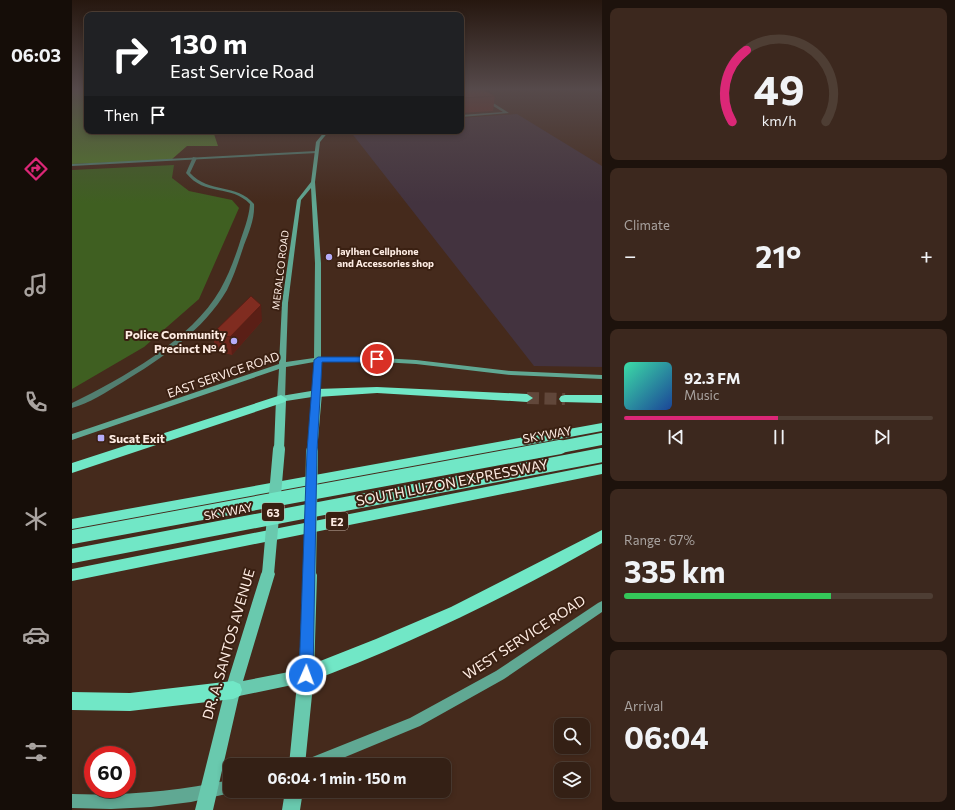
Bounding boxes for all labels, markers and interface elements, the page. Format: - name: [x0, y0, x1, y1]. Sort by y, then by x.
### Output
- text: 130 m: [170, 26, 247, 60]
- icon: right: [104, 28, 156, 80]
- text: 06:03: [11, 44, 61, 66]
- text: East Service Road: [170, 60, 314, 82]
- text: 49: [753, 63, 804, 114]
- icon: arrive: [147, 104, 169, 126]
- text: Then: [104, 106, 139, 124]
- text: km/h: [761, 111, 796, 129]
- icon: directions: [22, 155, 50, 183]
- text: Climate: [624, 217, 670, 233]
- street label: MERALCO ROAD: [269, 229, 291, 311]
- text: 21°: [755, 237, 801, 274]
- text: −: [624, 242, 637, 269]
- text: +: [920, 242, 933, 269]
- place label: Jaylhen Cellphone and Accessories shop: [337, 245, 434, 269]
- marker: Jaylhen Cellphone and Accessories shop: [324, 252, 334, 262]
- icon: music: [22, 271, 50, 299]
- place label: Police Community Precinct № 4: [125, 327, 227, 355]
- marker: Police Community Precinct № 4: [229, 336, 239, 346]
- pin: [360, 342, 394, 376]
- street label: EAST SERVICE ROAD: [165, 348, 281, 400]
- icon: arrive: [366, 348, 388, 370]
- text: 92.3 FM: [684, 369, 740, 387]
- text: Music: [684, 387, 719, 403]
- icon: phone: [22, 388, 50, 416]
- street label: SKYWAY: [521, 423, 573, 445]
- icon: previous: [665, 426, 687, 448]
- icon: pause: [768, 426, 790, 448]
- icon: next: [871, 426, 893, 448]
- place label: Sucat Exit: [109, 431, 165, 445]
- marker: Sucat Exit: [96, 433, 106, 443]
- street label: SOUTH LUZON EXPRESSWAY: [355, 455, 549, 509]
- street label: SKYWAY: [202, 499, 254, 523]
- road number: 63: [262, 503, 284, 521]
- icon: climate: [22, 505, 50, 533]
- road number: E2: [326, 512, 348, 530]
- text: Range · 67%: [624, 532, 695, 548]
- text: 335 km: [624, 552, 725, 589]
- street label: DR. A. SANTOS AVENUE: [198, 567, 258, 721]
- street label: WEST SERVICE ROAD: [460, 591, 588, 683]
- icon: car: [22, 621, 50, 649]
- position arrow: [285, 654, 327, 696]
- text: Arrival: [624, 698, 663, 714]
- map controls: [554, 718, 590, 798]
- button: search: [554, 718, 590, 754]
- text: 06:04: [624, 718, 709, 755]
- icon: filters: [22, 738, 50, 766]
- speed limit sign: 60: [84, 746, 136, 798]
- button: layers: [554, 762, 590, 798]
- text: 06:04 · 1 min · 150 m: [268, 769, 406, 787]

